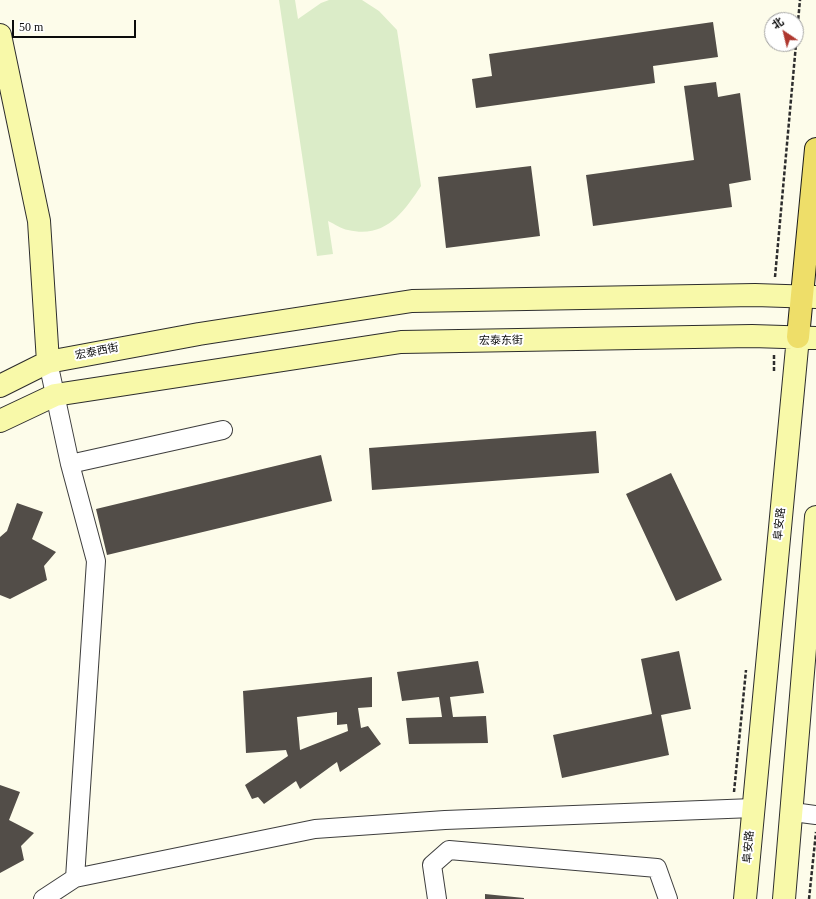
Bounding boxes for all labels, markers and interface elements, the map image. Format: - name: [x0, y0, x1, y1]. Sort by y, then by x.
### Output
- scale bar: [14, 12, 138, 38]
- north arrow: [764, 12, 804, 52]
- text: 北: [770, 15, 786, 31]
- text: 50 m: [19, 20, 43, 34]
- street label: 宏泰东街: [479, 334, 523, 348]
- street label: 宏泰西街: [74, 341, 120, 363]
- street label: 阜安路: [772, 507, 788, 541]
- street label: 阜安路: [741, 830, 757, 864]

